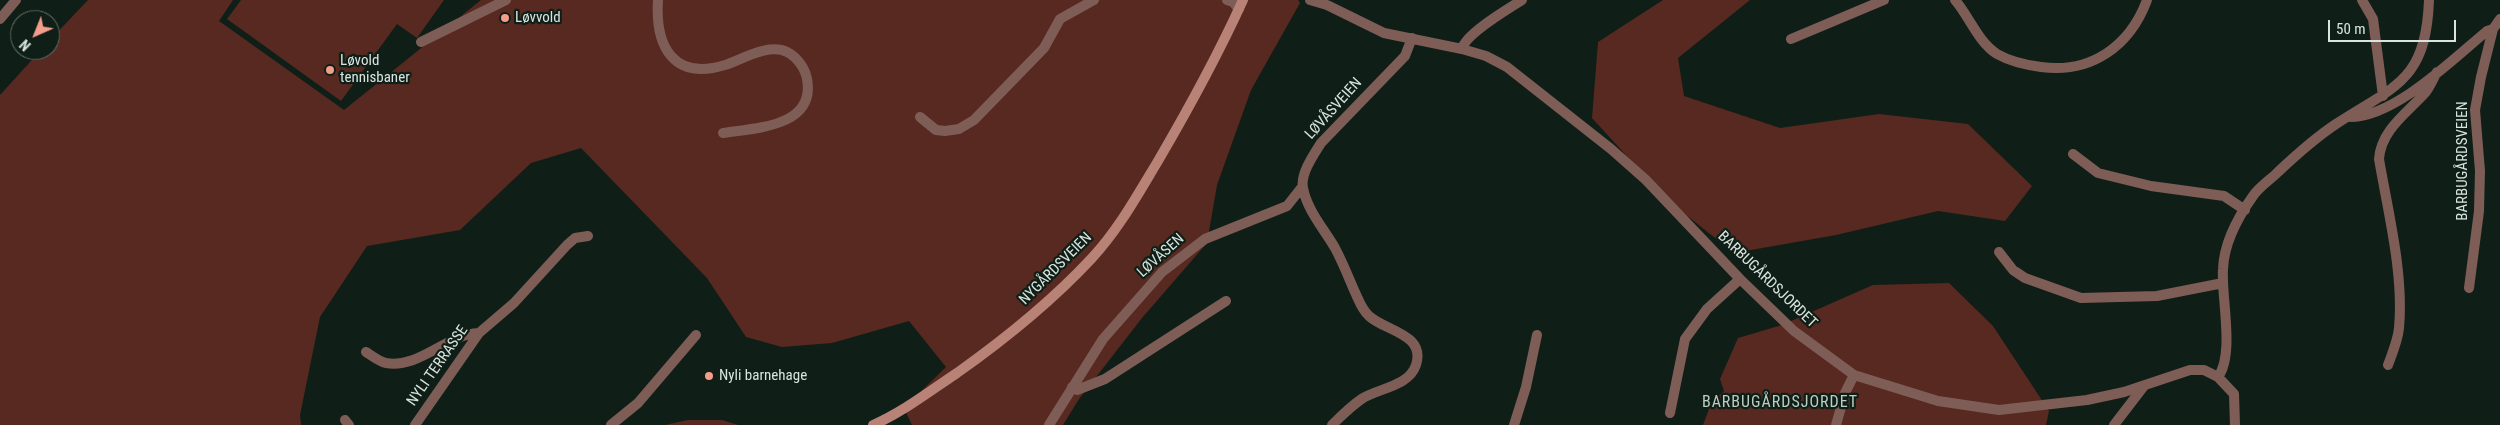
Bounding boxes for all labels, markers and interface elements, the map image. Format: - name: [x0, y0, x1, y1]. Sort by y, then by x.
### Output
- place label: Løvvold: [515, 9, 561, 27]
- north arrow: [10, 10, 60, 60]
- scale bar: [2330, 10, 2458, 42]
- marker: Løvvold: [499, 12, 511, 24]
- text: 50 m: [2336, 20, 2366, 38]
- text: N: [17, 36, 34, 54]
- place label: Løvold tennisbaner: [340, 52, 410, 87]
- marker: Løvold tennisbaner: [324, 64, 336, 76]
- street label: LØVÅSVEIEN: [1302, 75, 1366, 143]
- street label: BARBUGÅRDSVEIEN: [2454, 101, 2472, 221]
- street label: BARBUGÅRDSJORDET: [1713, 228, 1821, 332]
- street label: NYGÅRDSVEIEN: [1016, 229, 1096, 309]
- street label: LØVÅSEN: [1134, 230, 1188, 282]
- street label: NYLI TERRASSE: [404, 322, 472, 410]
- place label: Nyli barnehage: [719, 367, 807, 385]
- marker: Nyli barnehage: [703, 370, 715, 382]
- district label: BARBUGÅRDSJORDET: [1700, 393, 1860, 413]

